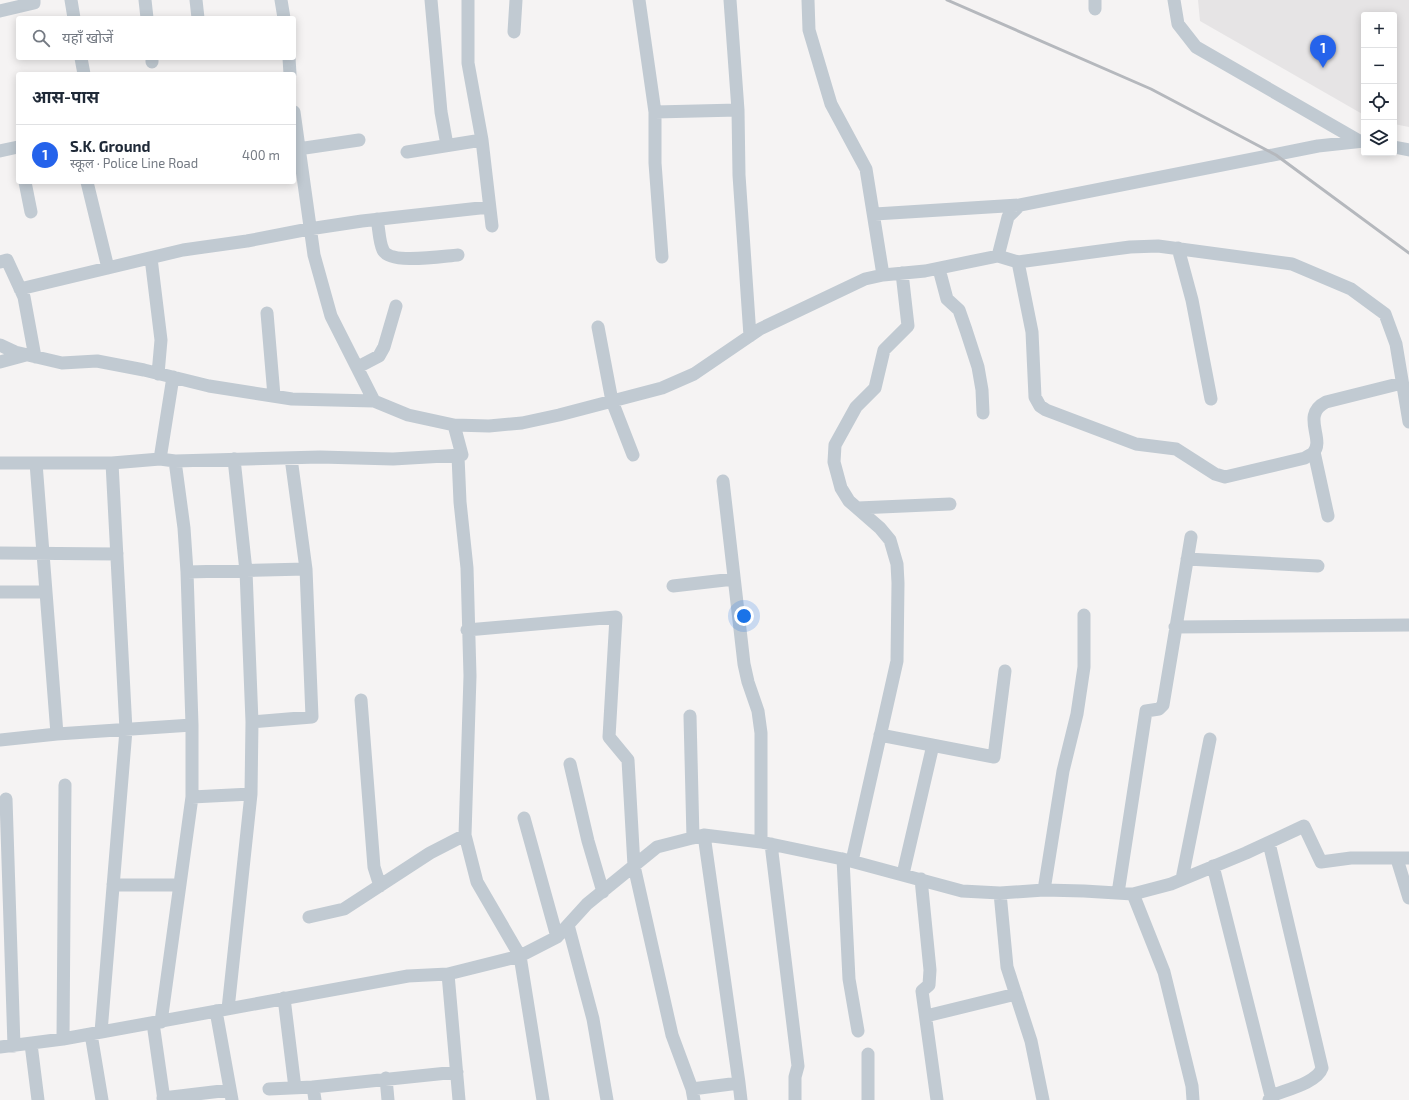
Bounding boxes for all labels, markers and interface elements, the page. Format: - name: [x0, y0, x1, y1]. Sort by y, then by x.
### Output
- map controls: [1361, 12, 1397, 156]
- button: +: [1361, 12, 1397, 48]
- search box: [16, 16, 296, 60]
- icon: search: [30, 27, 52, 49]
- text: यहाँ खोजें: [62, 28, 113, 46]
- pin: 1: [1310, 35, 1336, 68]
- button: −: [1361, 48, 1397, 84]
- button: locate: [1361, 84, 1397, 120]
- text: आस-पास: [32, 86, 99, 106]
- button: layers: [1361, 120, 1397, 156]
- text: S.K. Ground: [70, 137, 151, 155]
- text: 1: [42, 147, 48, 163]
- text: 400 m: [242, 147, 280, 163]
- text: स्कूल · Police Line Road: [70, 155, 198, 171]
- your location: [734, 606, 754, 626]

